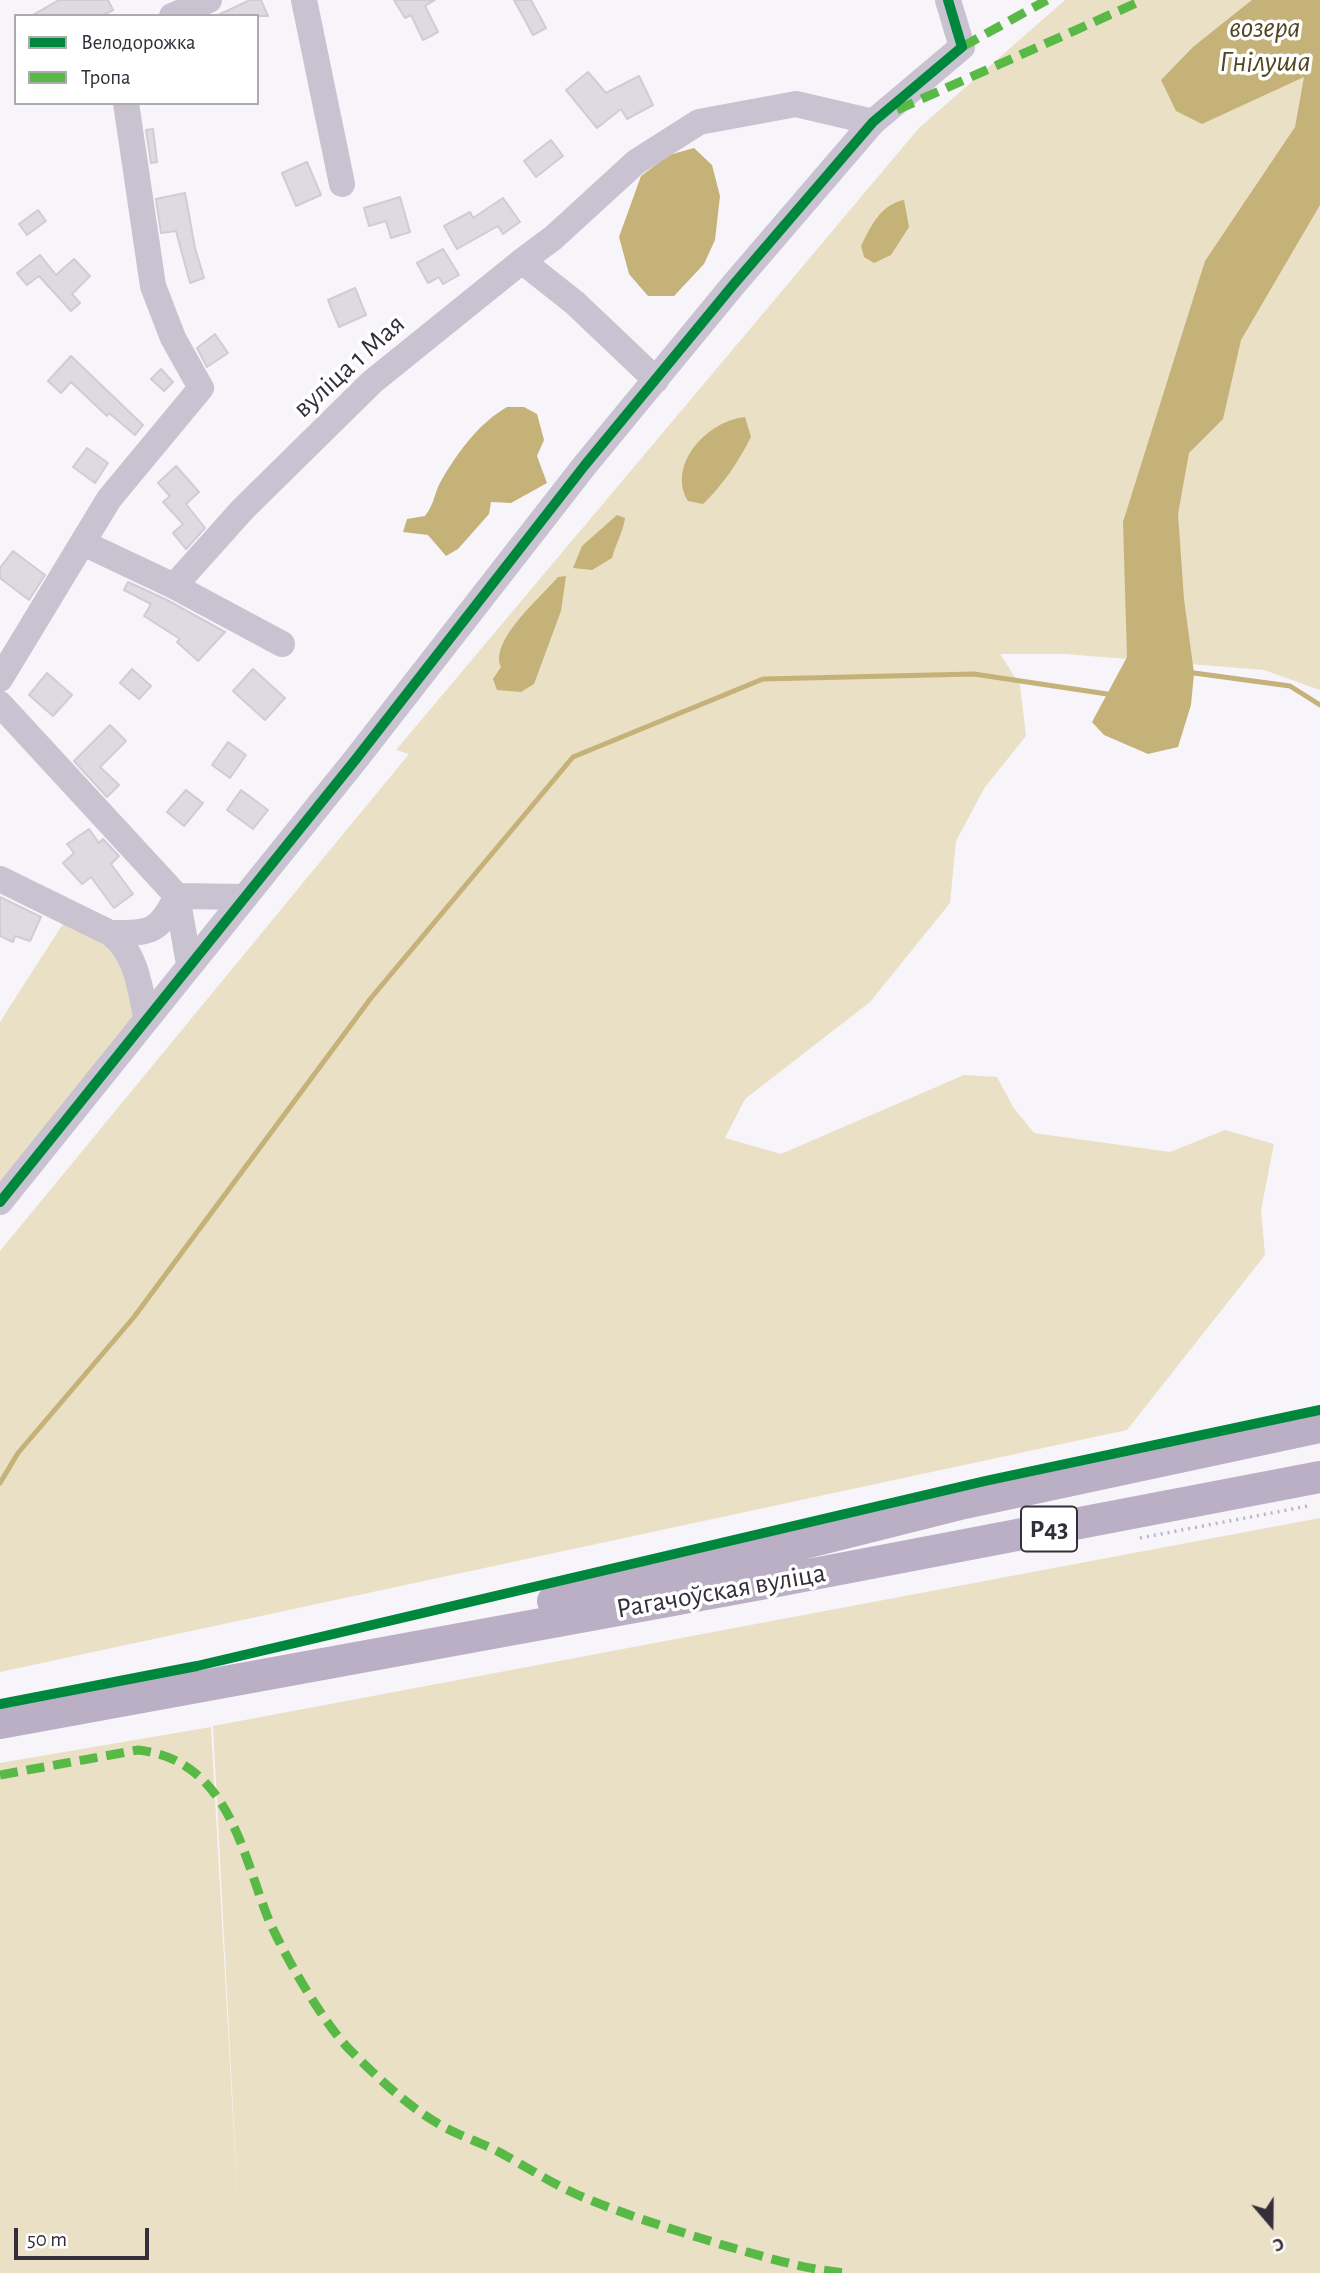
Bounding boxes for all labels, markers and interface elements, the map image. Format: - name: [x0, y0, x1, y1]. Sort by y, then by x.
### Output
- water label: возера Гнілуша: [1219, 10, 1311, 80]
- legend: [14, 14, 259, 105]
- text: Велодорожка: [81, 32, 196, 53]
- text: Тропа: [81, 67, 131, 88]
- street label: вуліца 1 Мая: [286, 307, 412, 425]
- road number: Р43: [1021, 1506, 1077, 1552]
- street label: Рагачоўская вуліца: [614, 1556, 828, 1626]
- north arrow: [1236, 2189, 1306, 2259]
- scale bar: [18, 2214, 152, 2258]
- text: 50 m: [27, 2229, 67, 2250]
- text: С: [1270, 2233, 1287, 2255]

